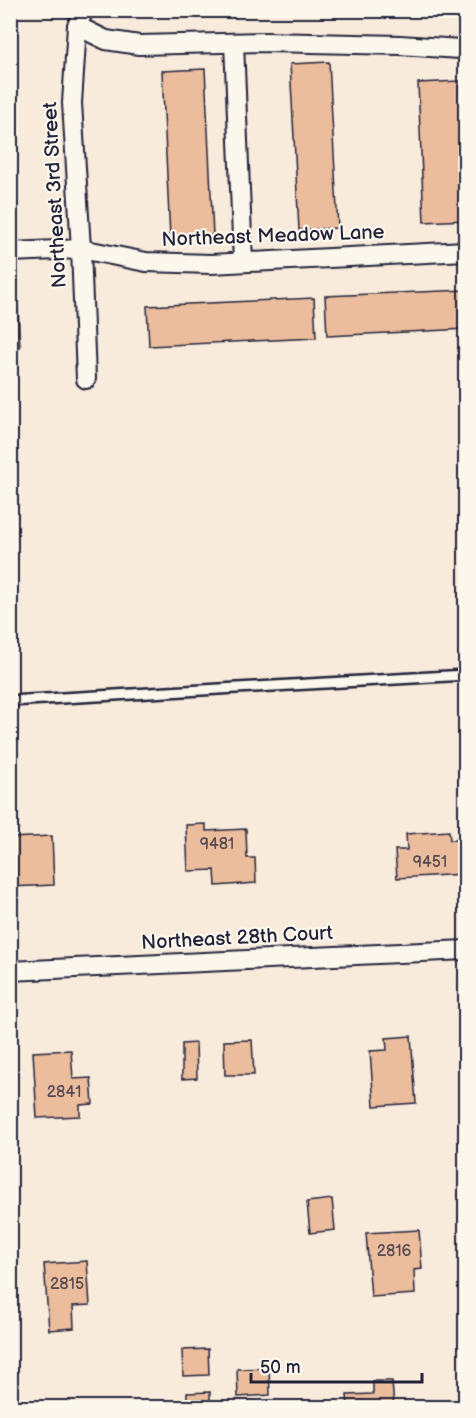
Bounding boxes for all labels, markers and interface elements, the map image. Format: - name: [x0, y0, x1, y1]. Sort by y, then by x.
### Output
- street label: Northeast 3rd Street: [38, 101, 72, 289]
- street label: Northeast Meadow Lane: [161, 220, 385, 252]
- house number: 9481: [200, 835, 234, 854]
- house number: 9451: [413, 853, 447, 872]
- street label: Northeast 28th Court: [141, 921, 333, 955]
- house number: 2841: [47, 1083, 81, 1102]
- house number: 2816: [377, 1242, 412, 1261]
- house number: 2815: [50, 1275, 84, 1294]
- scale bar: [251, 1346, 422, 1384]
- text: 50 m: [260, 1357, 301, 1378]

